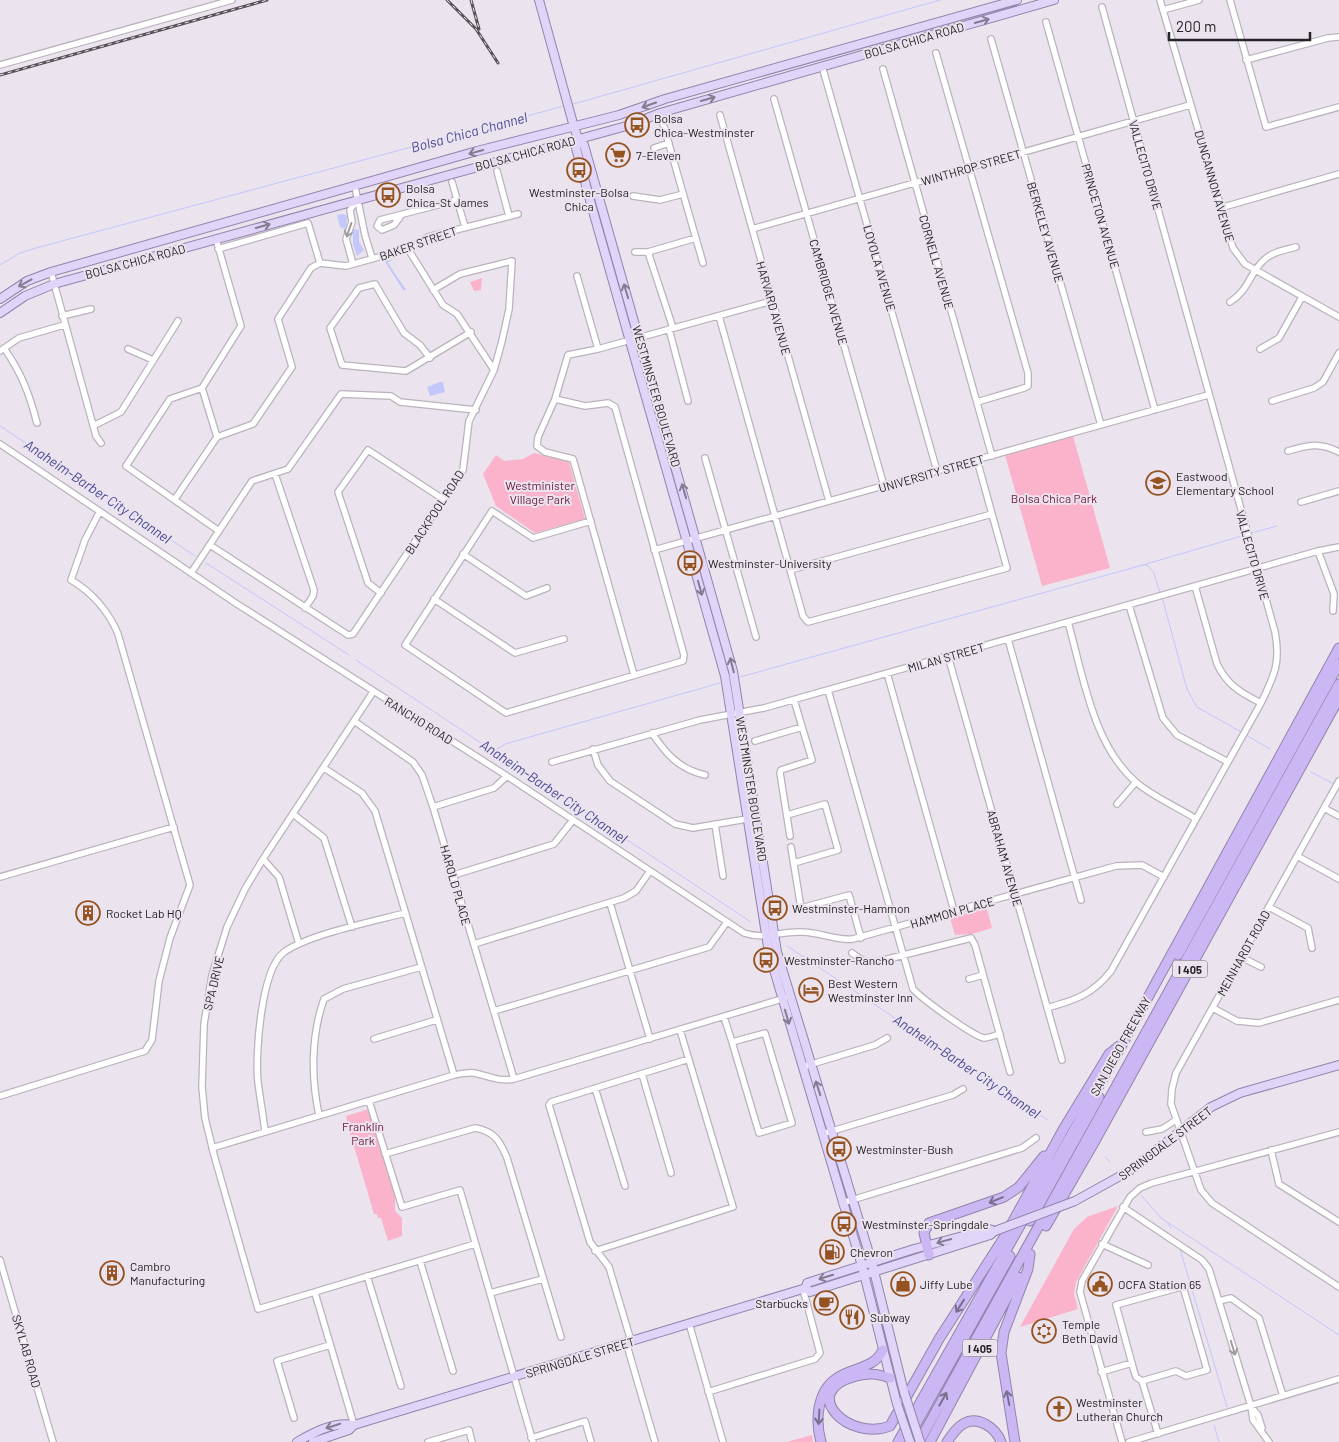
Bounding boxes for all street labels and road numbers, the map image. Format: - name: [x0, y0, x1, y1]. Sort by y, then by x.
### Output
- street label: BOLSA CHICA ROAD: [862, 19, 966, 61]
- street label: VALLECITO DRIVE: [1126, 119, 1166, 211]
- street label: DUNCANNON AVENUE: [1192, 128, 1238, 244]
- street label: BOLSA CHICA ROAD: [473, 133, 577, 173]
- street label: WINTHROP STREET: [920, 146, 1023, 188]
- street label: PRINCETON AVENUE: [1079, 162, 1123, 270]
- street label: BERKELEY AVENUE: [1025, 180, 1067, 284]
- street label: CORNELL AVENUE: [917, 213, 957, 311]
- street label: BAKER STREET: [377, 223, 459, 263]
- street label: LOYOLA AVENUE: [861, 223, 899, 313]
- street label: CAMBRIDGE AVENUE: [807, 237, 851, 347]
- street label: BOLSA CHICA ROAD: [83, 241, 187, 281]
- street label: HARVARD AVENUE: [754, 260, 794, 356]
- street label: WESTMINSTER BOULEVARD: [630, 324, 684, 468]
- street label: UNIVERSITY STREET: [877, 451, 985, 495]
- street label: BLACKPOOL ROAD: [402, 467, 466, 557]
- street label: VALLECITO DRIVE: [1233, 509, 1273, 601]
- street label: MILAN STREET: [906, 639, 986, 675]
- street label: RANCHO ROAD: [382, 693, 456, 747]
- street label: WESTMINSTER BOULEVARD: [734, 716, 770, 862]
- street label: ABRAHAM AVENUE: [984, 808, 1026, 908]
- street label: HAROLD PLACE: [438, 843, 474, 927]
- street label: HAMMON PLACE: [909, 893, 995, 931]
- street label: MEINHARDT ROAD: [1214, 908, 1272, 998]
- street label: SPA DRIVE: [200, 954, 226, 1012]
- road number: I 405: [1172, 961, 1208, 978]
- street label: SAN DIEGO FREEWAY: [1087, 994, 1153, 1098]
- street label: SPRINGDALE STREET: [1116, 1103, 1215, 1183]
- street label: SKYLAB ROAD: [10, 1313, 44, 1389]
- street label: SPRINGDALE STREET: [524, 1334, 636, 1380]
- road number: I 405: [962, 1340, 998, 1356]

